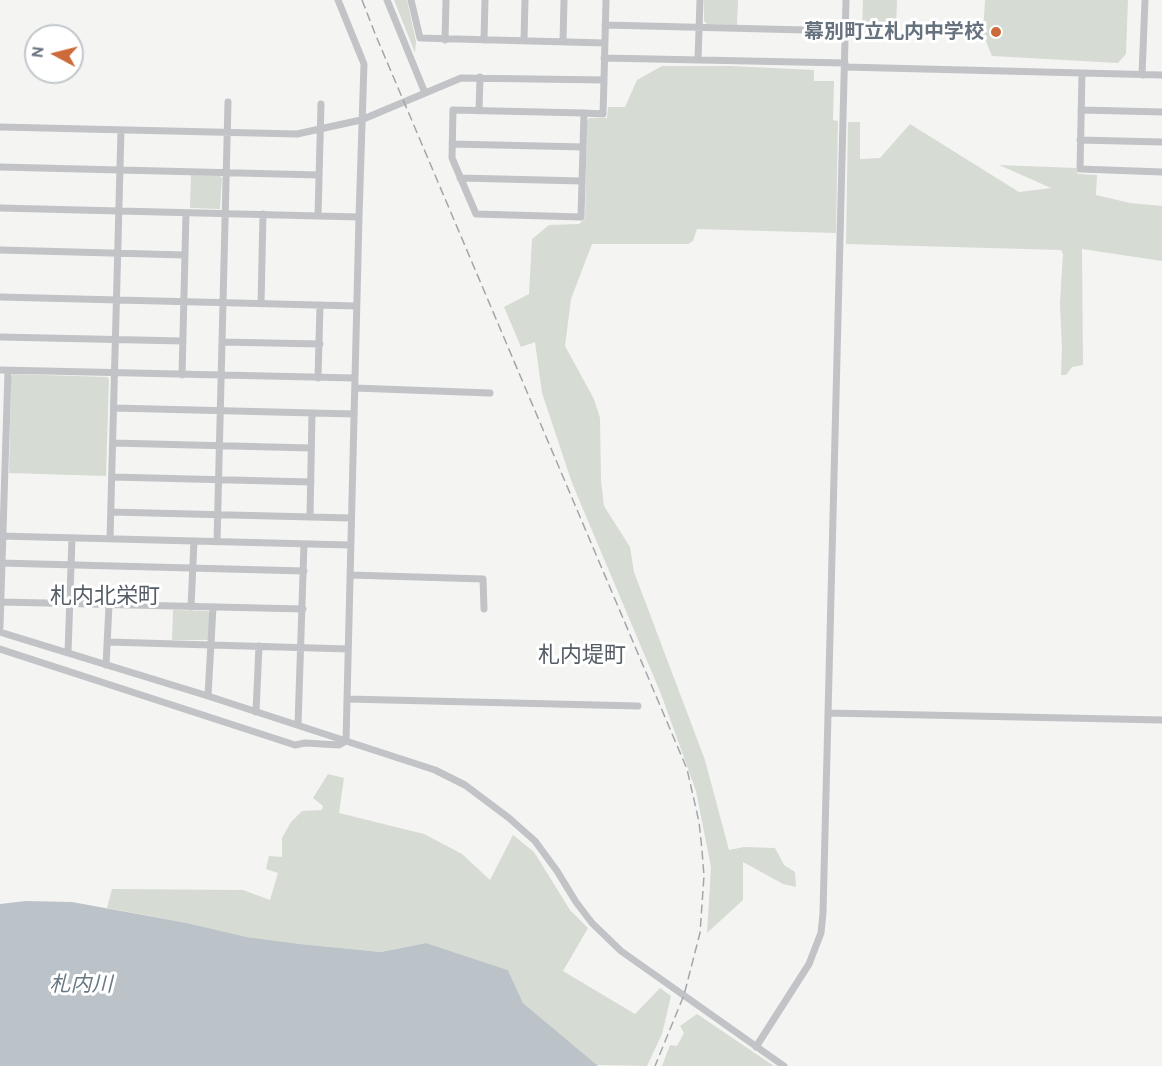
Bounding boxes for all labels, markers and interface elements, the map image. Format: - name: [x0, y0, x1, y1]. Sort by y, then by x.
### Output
- place label: 幕別町立札内中学校: [804, 20, 984, 44]
- north arrow: [24, 24, 84, 84]
- marker: 幕別町立札内中学校: [989, 25, 1003, 39]
- text: N: [28, 45, 48, 59]
- district label: 札内北栄町: [50, 584, 160, 610]
- district label: 札内堤町: [538, 643, 626, 669]
- water label: 札内川: [50, 972, 112, 998]

